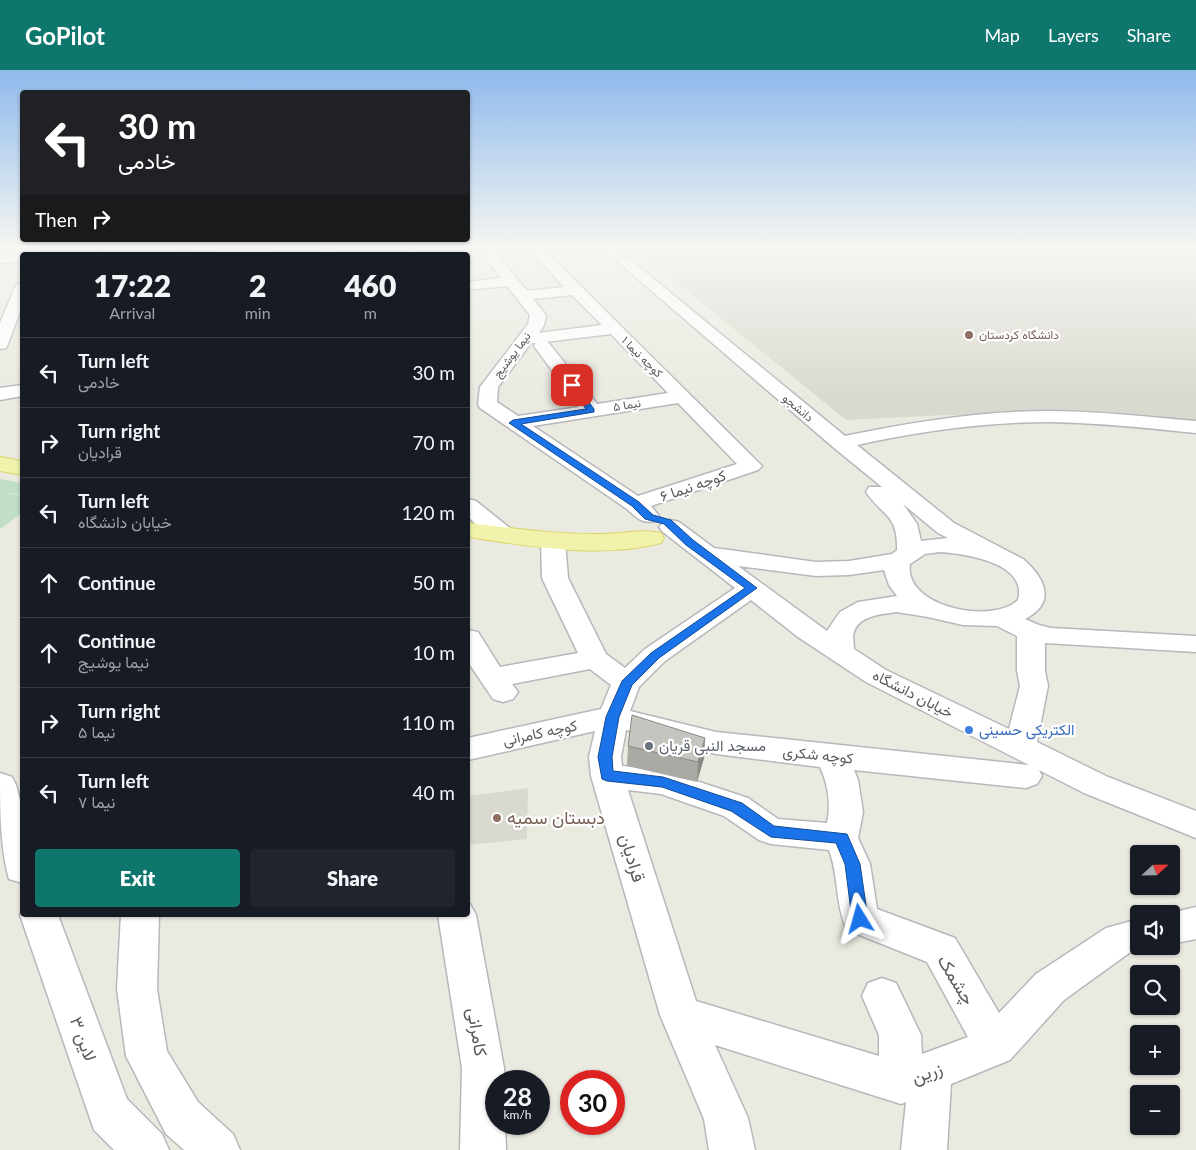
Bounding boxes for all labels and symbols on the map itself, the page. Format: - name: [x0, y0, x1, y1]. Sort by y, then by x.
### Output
- place label: دانشگاه کردستان: [979, 327, 1059, 343]
- street label: نیما یوشیج: [490, 329, 535, 382]
- marker: دانشگاه کردستان: [963, 329, 975, 341]
- street label: کوچه نیما ۱: [618, 333, 666, 381]
- pin: [551, 364, 593, 406]
- street label: دانشجو: [779, 390, 817, 426]
- street label: نیما ۵: [612, 395, 642, 414]
- street label: کوچه نیما ۶: [657, 465, 729, 507]
- street label: خیابان دانشگاه: [870, 665, 957, 722]
- street label: کوچه کامرانی: [501, 715, 580, 751]
- place label: الکتریکی حسینی: [979, 720, 1074, 740]
- marker: الکتریکی حسینی: [963, 724, 975, 736]
- place label: مسجد النبی قریان: [659, 736, 766, 756]
- marker: مسجد النبی قریان: [643, 740, 655, 752]
- street label: کوچه شکری: [782, 741, 855, 769]
- place label: دبستان سمیه: [507, 806, 605, 828]
- marker: دبستان سمیه: [491, 812, 503, 824]
- street label: قرادیان: [614, 831, 651, 885]
- north arrow: [1130, 845, 1180, 895]
- position arrow: [833, 892, 885, 944]
- street label: چشمک: [932, 950, 980, 1010]
- street label: کامرانی: [462, 1006, 493, 1058]
- street label: لاین ۳: [65, 1013, 102, 1064]
- street label: زرین: [908, 1056, 946, 1089]
- speed limit sign: 30: [560, 1070, 625, 1135]

